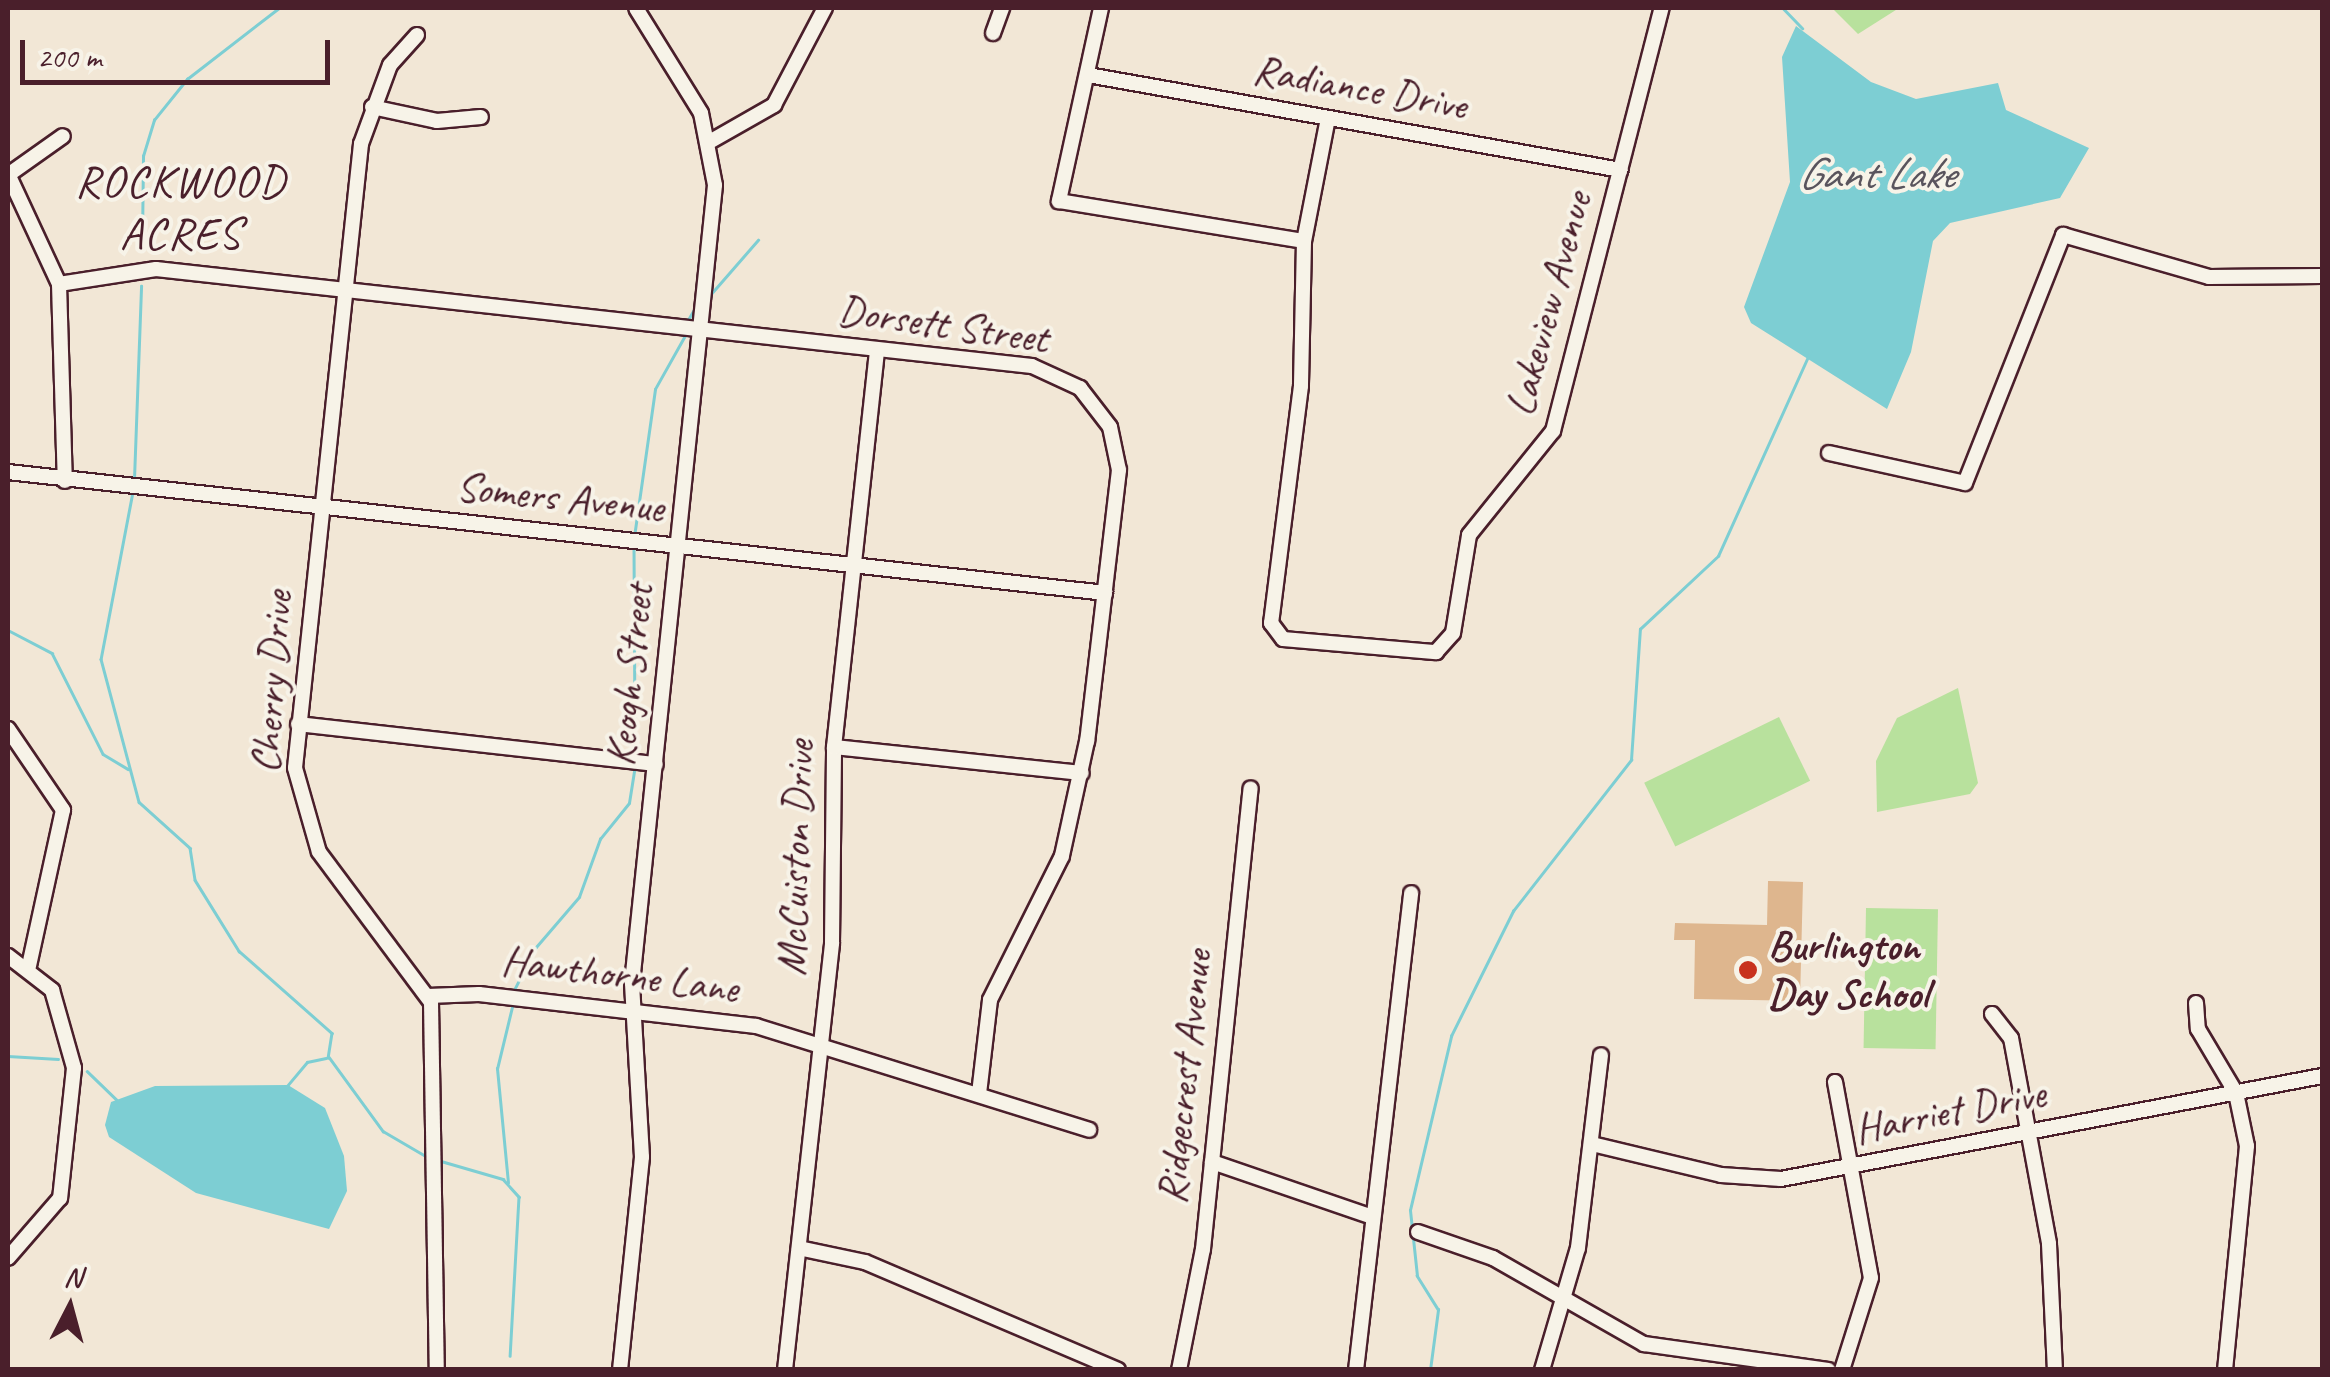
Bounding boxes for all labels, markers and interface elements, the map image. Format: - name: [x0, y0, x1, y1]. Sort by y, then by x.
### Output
- scale bar: [25, 20, 335, 82]
- text: 200 m: [37, 38, 102, 76]
- street label: Radiance Drive: [1249, 44, 1471, 132]
- water label: Gant Lake: [1797, 147, 1955, 201]
- district label: ROCKWOOD ACRES: [74, 155, 288, 261]
- street label: Lakeview Avenue: [1495, 187, 1603, 421]
- street label: Dorsett Street: [834, 285, 1052, 365]
- street label: Somers Avenue: [454, 462, 666, 534]
- street label: Keogh Street: [595, 581, 665, 769]
- street label: Cherry Drive: [240, 589, 304, 775]
- street label: McCuiston Drive: [767, 739, 825, 977]
- place label: Burlington Day School: [1768, 921, 1928, 1019]
- street label: Hawthorne Lane: [499, 936, 741, 1014]
- street label: Ridgecrest Avenue: [1147, 948, 1223, 1206]
- marker: Burlington Day School: [1737, 959, 1759, 981]
- street label: Harriet Drive: [1850, 1069, 2050, 1155]
- north arrow: [20, 1257, 120, 1357]
- text: N: [63, 1258, 84, 1295]

